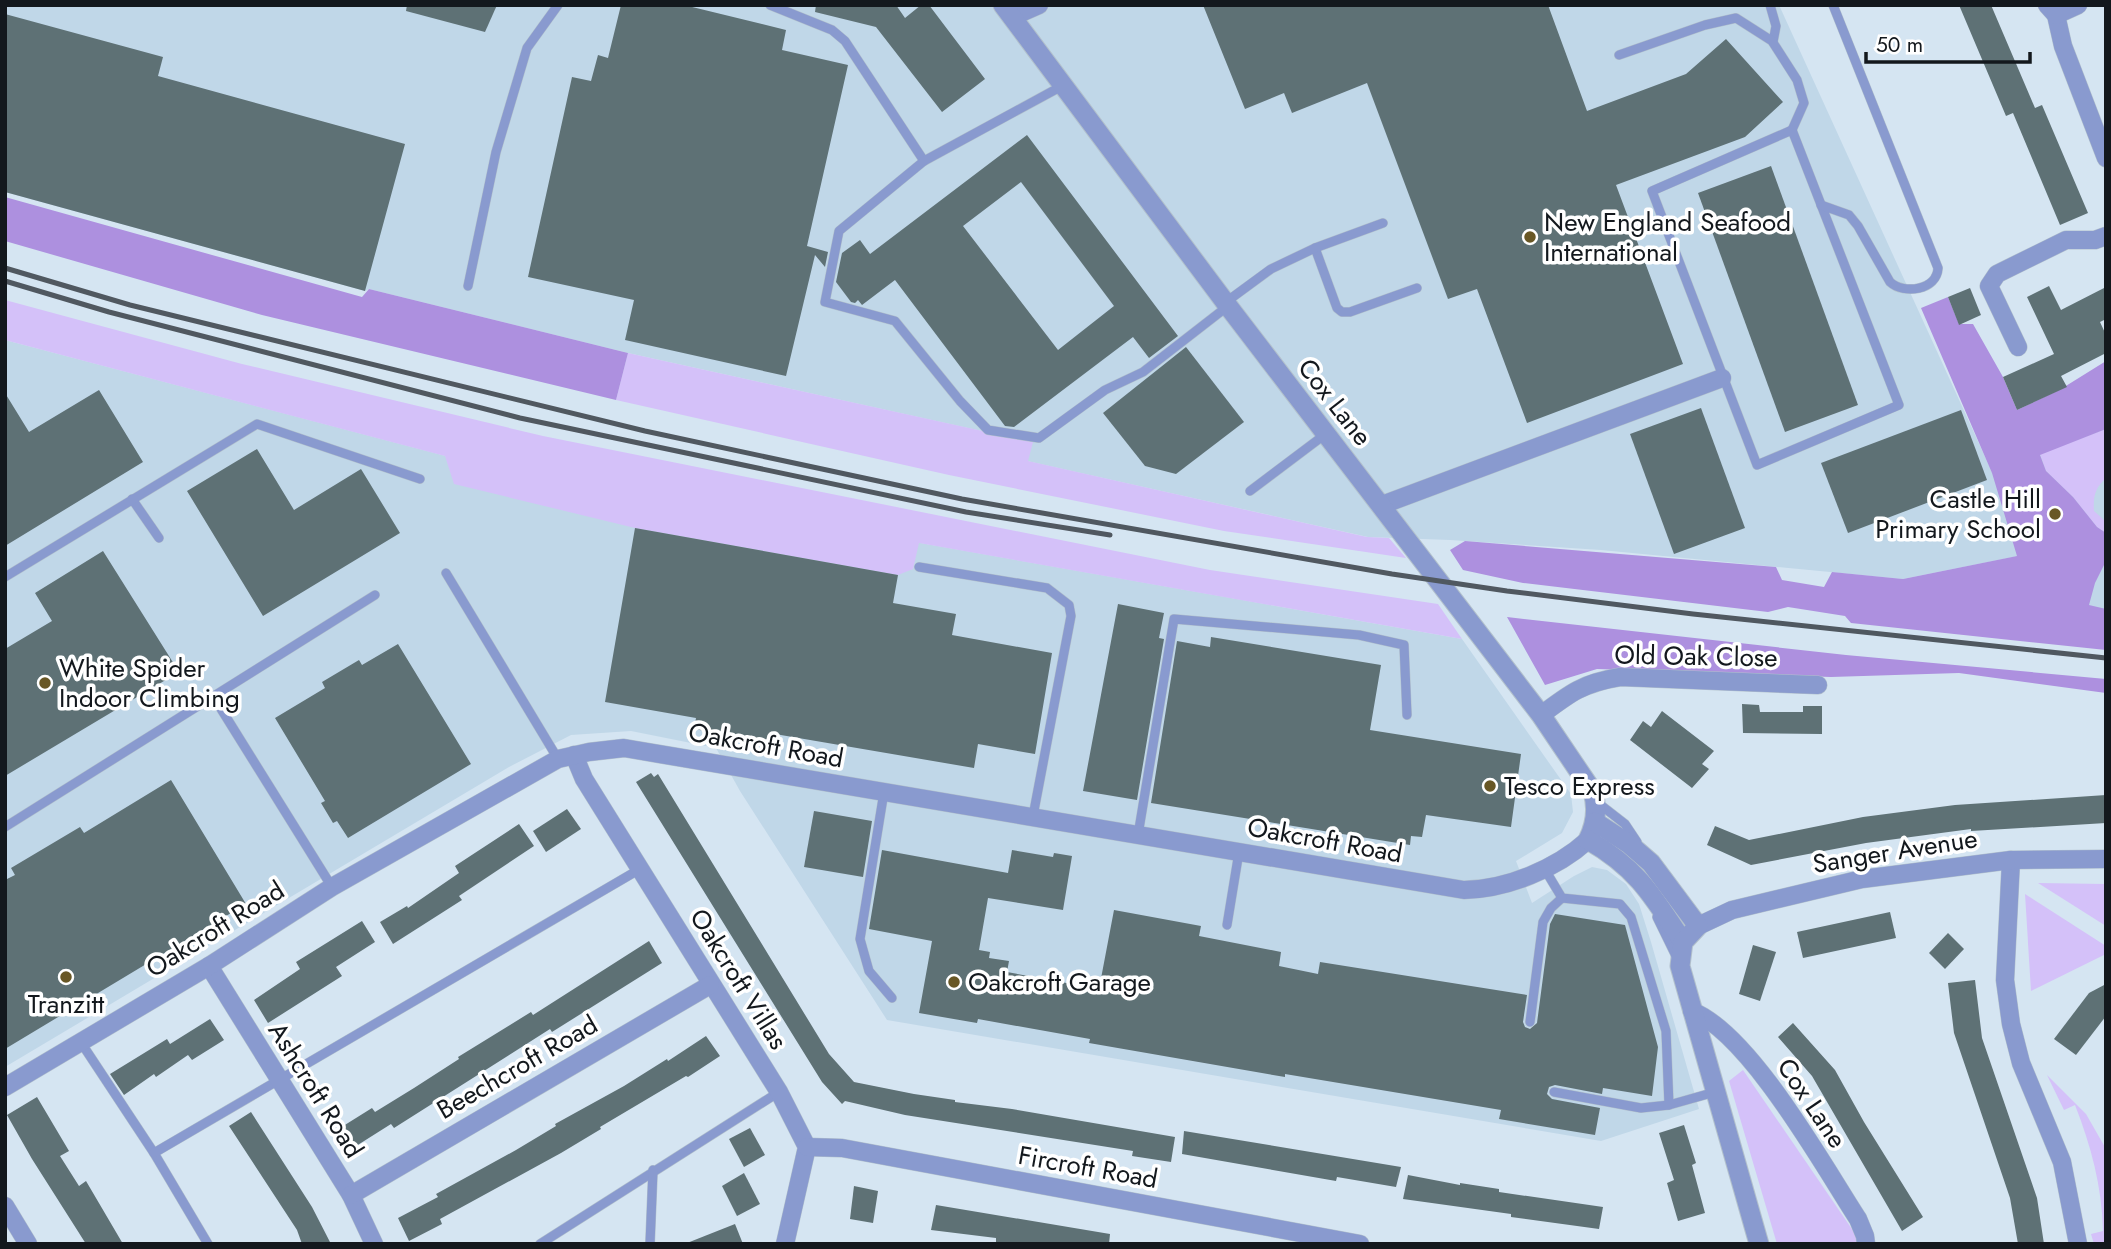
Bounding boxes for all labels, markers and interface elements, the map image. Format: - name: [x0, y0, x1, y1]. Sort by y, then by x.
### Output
- scale bar: [1866, 21, 2030, 65]
- text: 50 m: [1876, 30, 1923, 60]
- place label: New England Seafood International: [1544, 203, 1791, 271]
- marker: New England Seafood International: [1522, 229, 1538, 245]
- street label: Cox Lane: [1289, 350, 1381, 454]
- place label: Castle Hill Primary School: [1875, 480, 2041, 548]
- marker: Castle Hill Primary School: [2047, 506, 2063, 522]
- street label: Old Oak Close: [1614, 636, 1778, 676]
- place label: White Spider Indoor Climbing: [59, 649, 240, 717]
- marker: White Spider Indoor Climbing: [37, 675, 53, 691]
- street label: Oakcroft Road: [685, 713, 847, 777]
- place label: Tesco Express: [1504, 767, 1655, 805]
- marker: Tesco Express: [1482, 778, 1498, 794]
- street label: Oakcroft Road: [1244, 808, 1406, 872]
- street label: Sanger Avenue: [1810, 819, 1980, 883]
- street label: Oakcroft Road: [138, 871, 292, 987]
- street label: Oakcroft Villas: [681, 901, 797, 1057]
- place label: Oakcroft Garage: [968, 963, 1151, 1001]
- marker: Tranzitt: [58, 969, 74, 985]
- marker: Oakcroft Garage: [946, 974, 962, 990]
- place label: Tranzitt: [28, 985, 105, 1023]
- street label: Beechcroft Road: [430, 1006, 604, 1128]
- street label: Ashcroft Road: [259, 1015, 373, 1165]
- street label: Cox Lane: [1768, 1050, 1856, 1156]
- street label: Fircroft Road: [1015, 1136, 1161, 1198]

